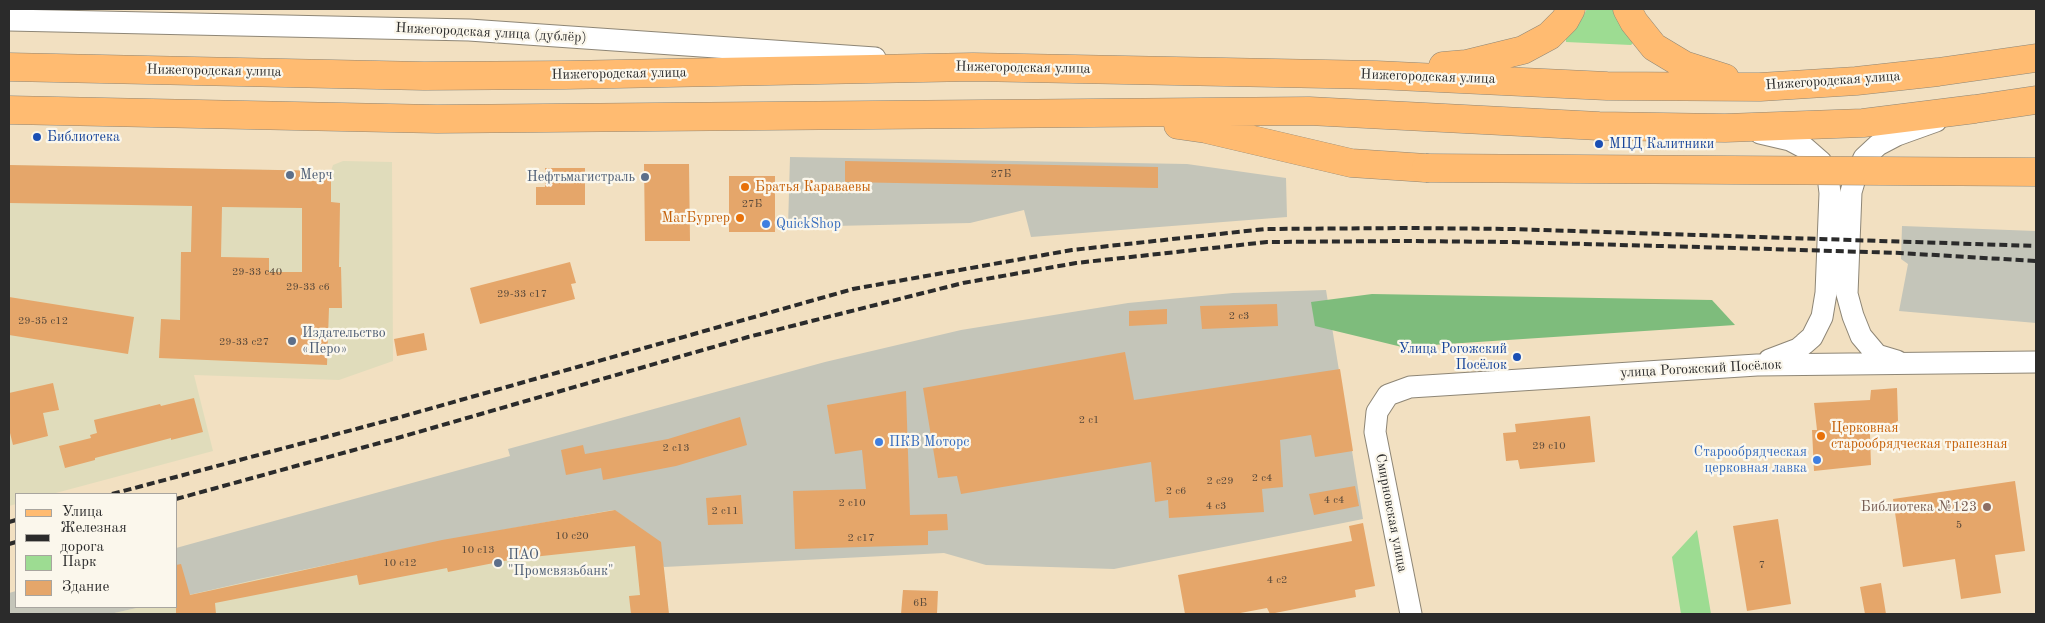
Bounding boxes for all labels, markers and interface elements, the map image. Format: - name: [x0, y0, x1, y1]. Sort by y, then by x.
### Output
- street label: Нижегородская улица (дублёр): [395, 20, 587, 46]
- street label: Нижегородская улица: [955, 58, 1091, 78]
- street label: Нижегородская улица: [146, 61, 282, 81]
- street label: Нижегородская улица: [551, 64, 687, 84]
- street label: Нижегородская улица: [1360, 66, 1496, 88]
- street label: Нижегородская улица: [1765, 68, 1901, 94]
- place label: Библиотека: [47, 129, 120, 145]
- marker: Библиотека: [31, 131, 43, 143]
- place label: МЦД Калитники: [1609, 136, 1714, 152]
- marker: МЦД Калитники: [1593, 138, 1605, 150]
- place label: Мерч: [300, 167, 332, 183]
- house number: 27Б: [991, 167, 1011, 181]
- marker: Мерч: [284, 169, 296, 181]
- place label: Нефтьмагистраль: [527, 169, 635, 185]
- marker: Нефтьмагистраль: [639, 171, 651, 183]
- place label: Братья Караваевы: [755, 179, 871, 195]
- marker: Братья Караваевы: [739, 181, 751, 193]
- house number: 27Б: [742, 197, 762, 211]
- place label: МагБургер: [662, 210, 730, 226]
- marker: МагБургер: [734, 212, 746, 224]
- place label: QuickShop: [776, 216, 841, 232]
- marker: QuickShop: [760, 218, 772, 230]
- house number: 29-33 с40: [232, 265, 282, 279]
- house number: 29-33 с6: [286, 280, 330, 294]
- house number: 29-33 с17: [497, 287, 547, 301]
- house number: 2 с3: [1229, 309, 1249, 323]
- house number: 29-35 с12: [18, 314, 68, 328]
- place label: Издательство «Перо»: [302, 325, 386, 358]
- house number: 29-33 с27: [219, 335, 269, 349]
- marker: Издательство «Перо»: [286, 335, 298, 347]
- place label: Улица Рогожский Посёлок: [1399, 341, 1507, 374]
- marker: Улица Рогожский Посёлок: [1511, 351, 1523, 363]
- street label: улица Рогожский Посёлок: [1620, 356, 1782, 382]
- house number: 2 с1: [1079, 413, 1099, 427]
- place label: Церковная старообрядческая трапезная: [1831, 420, 2008, 452]
- marker: Церковная старообрядческая трапезная: [1815, 430, 1827, 442]
- place label: ПКВ Моторс: [889, 434, 969, 450]
- marker: ПКВ Моторс: [873, 436, 885, 448]
- house number: 29 с10: [1532, 439, 1566, 453]
- house number: 2 с13: [662, 441, 690, 455]
- place label: Старообрядческая церковная лавка: [1694, 444, 1807, 477]
- street label: Смирновская улица: [1371, 452, 1411, 574]
- marker: Старообрядческая церковная лавка: [1811, 454, 1823, 466]
- house number: 2 с4: [1252, 471, 1272, 485]
- house number: 2 с29: [1206, 474, 1234, 488]
- house number: 2 с6: [1166, 484, 1186, 498]
- legend: [15, 493, 178, 608]
- house number: 4 с4: [1324, 493, 1344, 507]
- house number: 2 с10: [838, 496, 866, 510]
- house number: 4 с3: [1206, 499, 1226, 513]
- place label: Библиотека №123: [1861, 499, 1977, 515]
- marker: Библиотека №123: [1981, 501, 1993, 513]
- house number: 2 с11: [711, 504, 739, 518]
- text: Улица: [62, 505, 103, 520]
- house number: 5: [1956, 518, 1962, 532]
- text: Железная дорога: [60, 521, 127, 555]
- house number: 10 с20: [555, 529, 589, 543]
- house number: 2 с17: [847, 531, 875, 545]
- house number: 10 с13: [461, 543, 495, 557]
- place label: ПАО "Промсвязьбанк": [508, 547, 614, 580]
- text: Парк: [62, 555, 97, 570]
- house number: 10 с12: [383, 556, 417, 570]
- marker: ПАО "Промсвязьбанк": [492, 557, 504, 569]
- house number: 7: [1759, 558, 1765, 572]
- house number: 4 с2: [1267, 573, 1287, 587]
- text: Здание: [62, 580, 109, 595]
- house number: 6Б: [913, 596, 927, 610]

